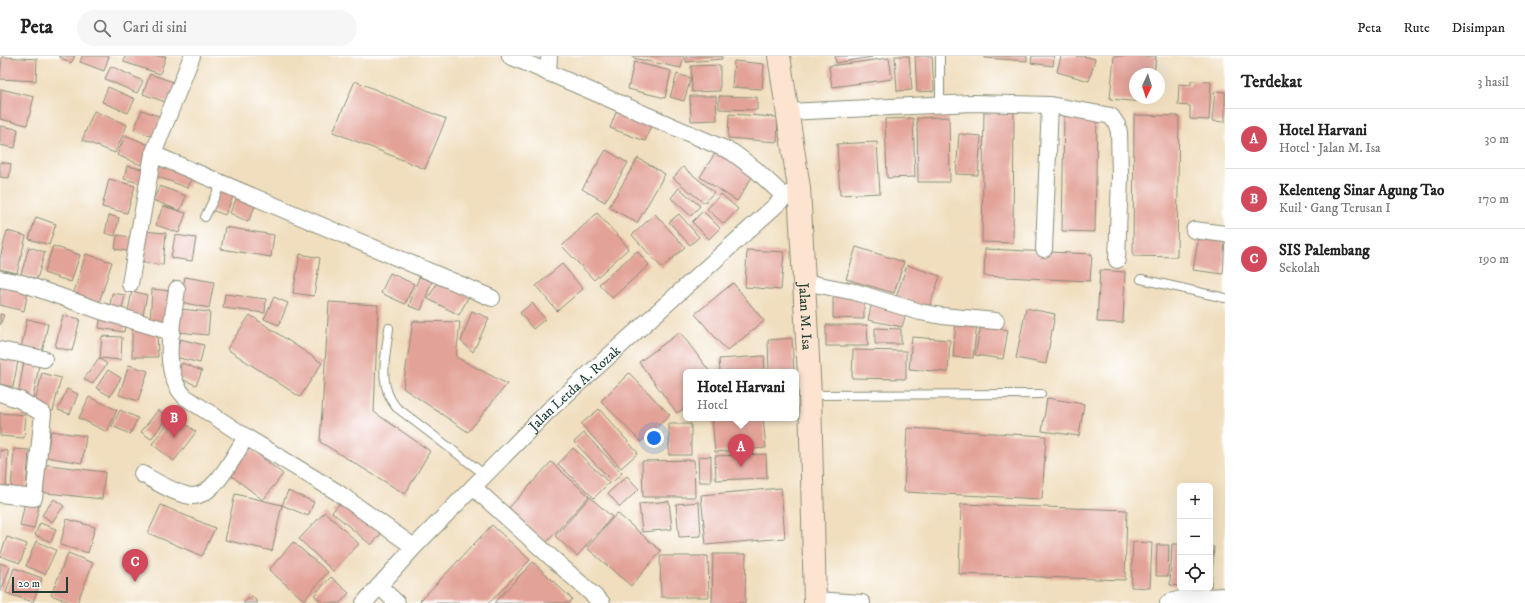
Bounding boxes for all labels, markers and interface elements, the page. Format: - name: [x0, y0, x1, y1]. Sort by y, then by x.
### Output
- search box: [77, 10, 357, 46]
- text: Peta: [20, 16, 53, 39]
- icon: search: [91, 17, 113, 39]
- text: Cari di sini: [123, 18, 187, 37]
- text: Peta: [1357, 19, 1382, 37]
- text: Rute: [1404, 19, 1430, 37]
- text: Disimpan: [1452, 19, 1505, 37]
- north arrow: [1129, 68, 1165, 104]
- text: Terdekat: [1241, 71, 1302, 93]
- text: 3 hasil: [1477, 74, 1509, 90]
- text: Hotel Harvani: [1279, 121, 1367, 140]
- text: A: [1250, 131, 1258, 147]
- text: 30 m: [1485, 131, 1509, 147]
- text: Hotel · Jalan M. Isa: [1279, 140, 1381, 156]
- text: Kelenteng Sinar Agung Tao: [1279, 181, 1444, 200]
- text: B: [1250, 191, 1258, 207]
- text: 170 m: [1478, 191, 1509, 207]
- text: Kuil · Gang Terusan I: [1279, 200, 1391, 216]
- text: SIS Palembang: [1279, 241, 1370, 260]
- text: C: [1250, 251, 1258, 267]
- text: 190 m: [1478, 251, 1509, 267]
- text: Sekolah: [1279, 260, 1320, 276]
- street label: Jalan M. Isa: [794, 280, 816, 351]
- street label: Jalan Letda A. Rozak: [524, 342, 625, 437]
- popup: [683, 369, 799, 421]
- text: Hotel Harvani: [697, 378, 785, 397]
- text: Hotel: [697, 397, 728, 413]
- pin: B: [161, 405, 187, 438]
- your location: [644, 428, 664, 448]
- pin: A: [728, 434, 754, 467]
- map controls: [1177, 483, 1213, 591]
- button: +: [1177, 483, 1213, 519]
- button: −: [1177, 519, 1213, 555]
- pin: C: [122, 549, 148, 582]
- button: locate: [1177, 555, 1213, 591]
- scale bar: [12, 575, 68, 594]
- text: 20 m: [18, 577, 40, 591]

